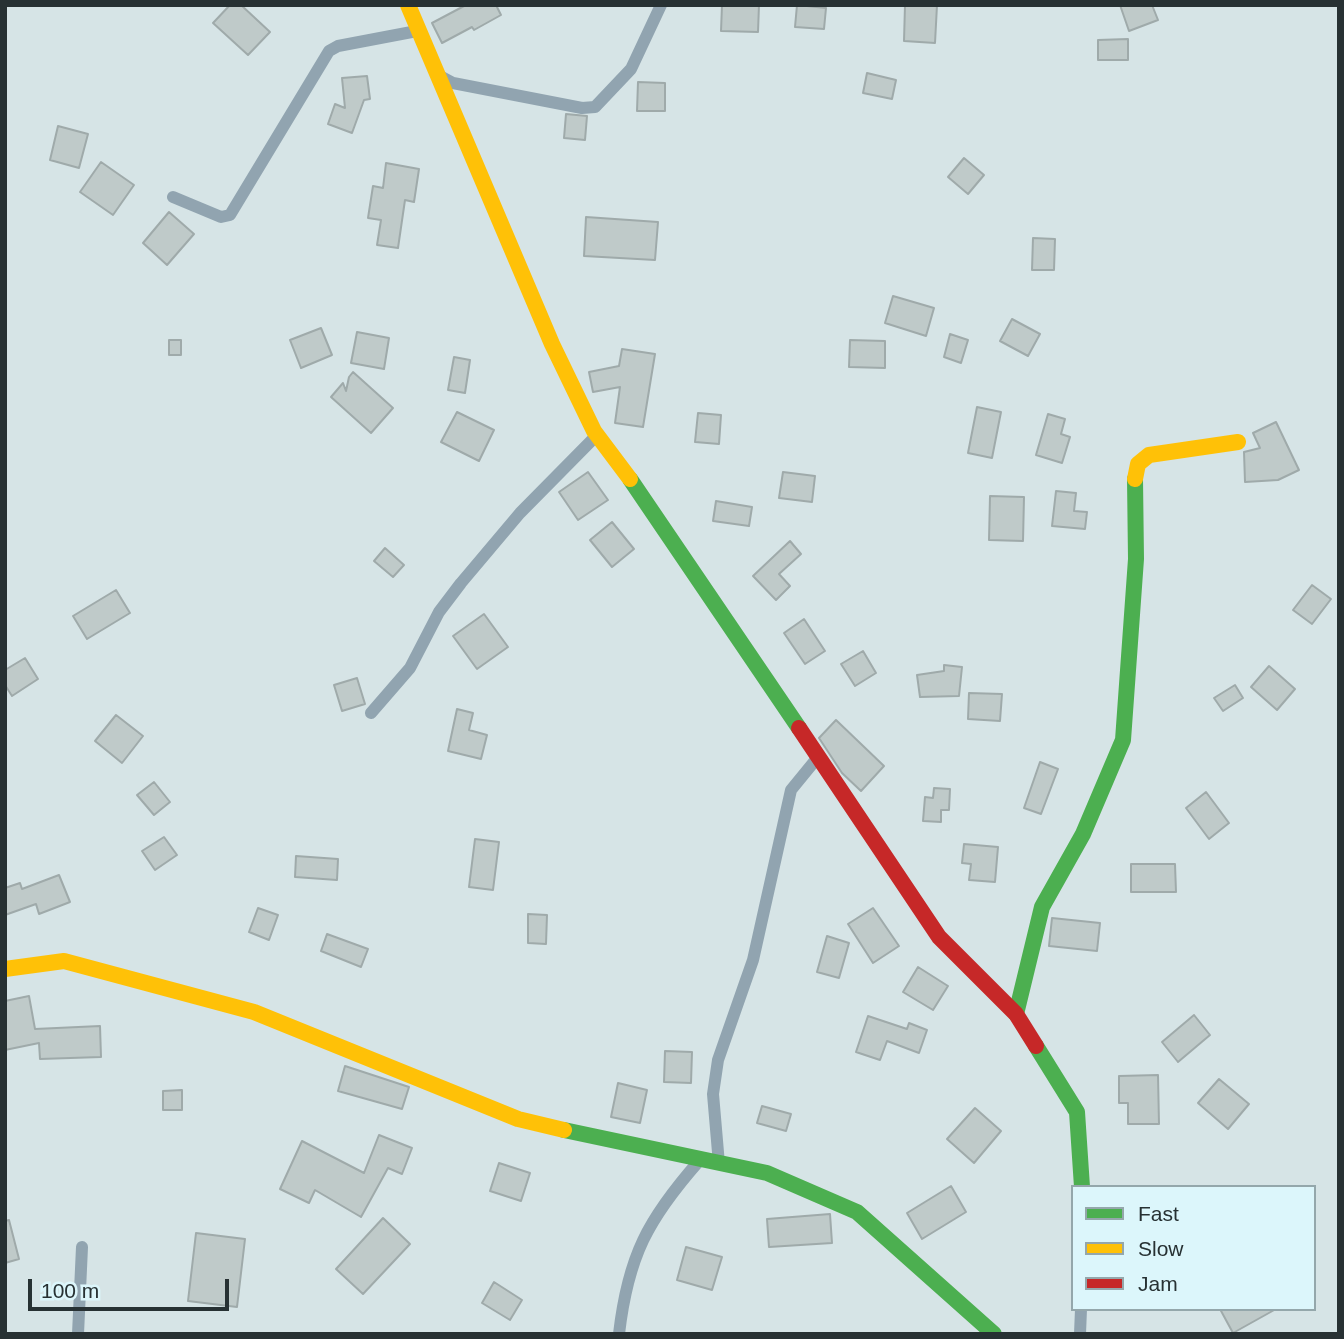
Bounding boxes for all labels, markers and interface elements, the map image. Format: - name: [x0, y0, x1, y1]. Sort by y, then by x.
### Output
- legend: [1071, 1185, 1316, 1311]
- text: Fast: [1138, 1202, 1179, 1225]
- text: Slow: [1138, 1237, 1184, 1260]
- scale bar: [32, 1266, 233, 1310]
- text: Jam: [1138, 1272, 1178, 1295]
- text: 100 m: [41, 1279, 99, 1302]

